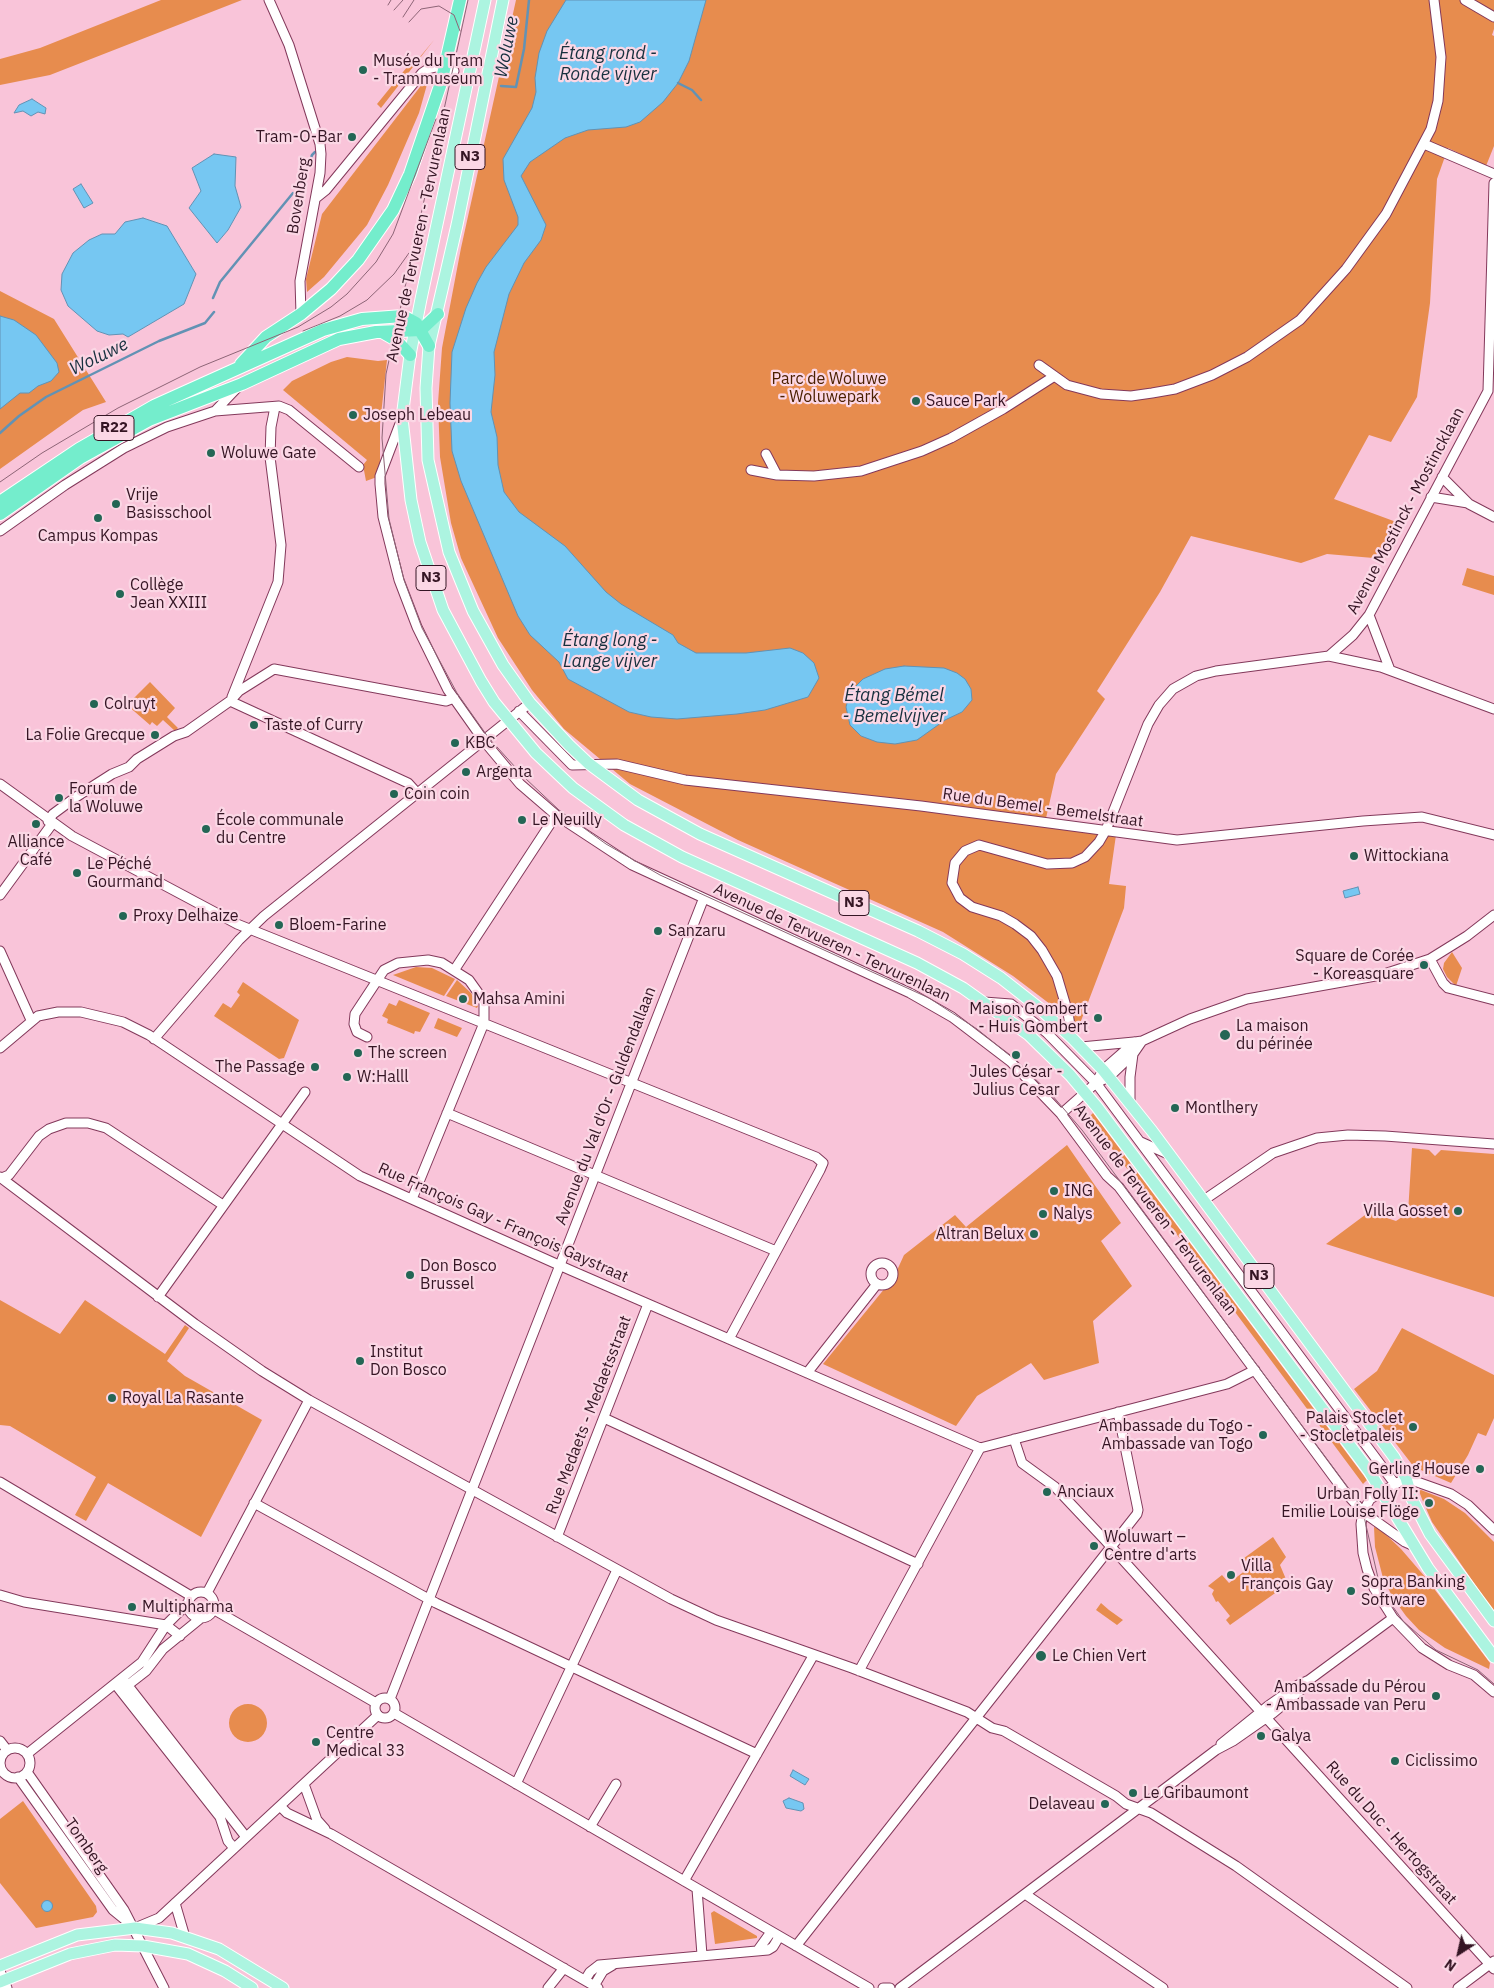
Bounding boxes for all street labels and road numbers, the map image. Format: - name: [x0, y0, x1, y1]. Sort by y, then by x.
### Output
- street label: Avenue de Tervueren - Tervurenlaan: [383, 106, 455, 364]
- road number: N3: [455, 144, 485, 170]
- street label: Bovenberg: [284, 157, 314, 235]
- street label: Avenue Mostinck - Mostincklaan: [1343, 404, 1469, 618]
- road number: R22: [94, 416, 134, 440]
- road number: N3: [416, 566, 446, 590]
- street label: Rue du Bemel - Bemelstraat: [941, 784, 1145, 832]
- street label: Avenue de Tervueren - Tervurenlaan: [710, 879, 954, 1007]
- road number: N3: [839, 890, 869, 916]
- street label: Avenue du Val d'Or - Guldendallaan: [552, 984, 660, 1228]
- street label: Avenue de Tervueren - Tervurenlaan: [1069, 1101, 1241, 1319]
- street label: Rue François Gay - François Gaystraat: [375, 1159, 631, 1287]
- road number: N3: [1244, 1264, 1274, 1288]
- street label: Rue Medaets - Medaetsstraat: [542, 1313, 636, 1517]
- street label: Rue du Duc - Hertogstraat: [1321, 1757, 1461, 1909]
- street label: Tomberg: [60, 1815, 112, 1877]

